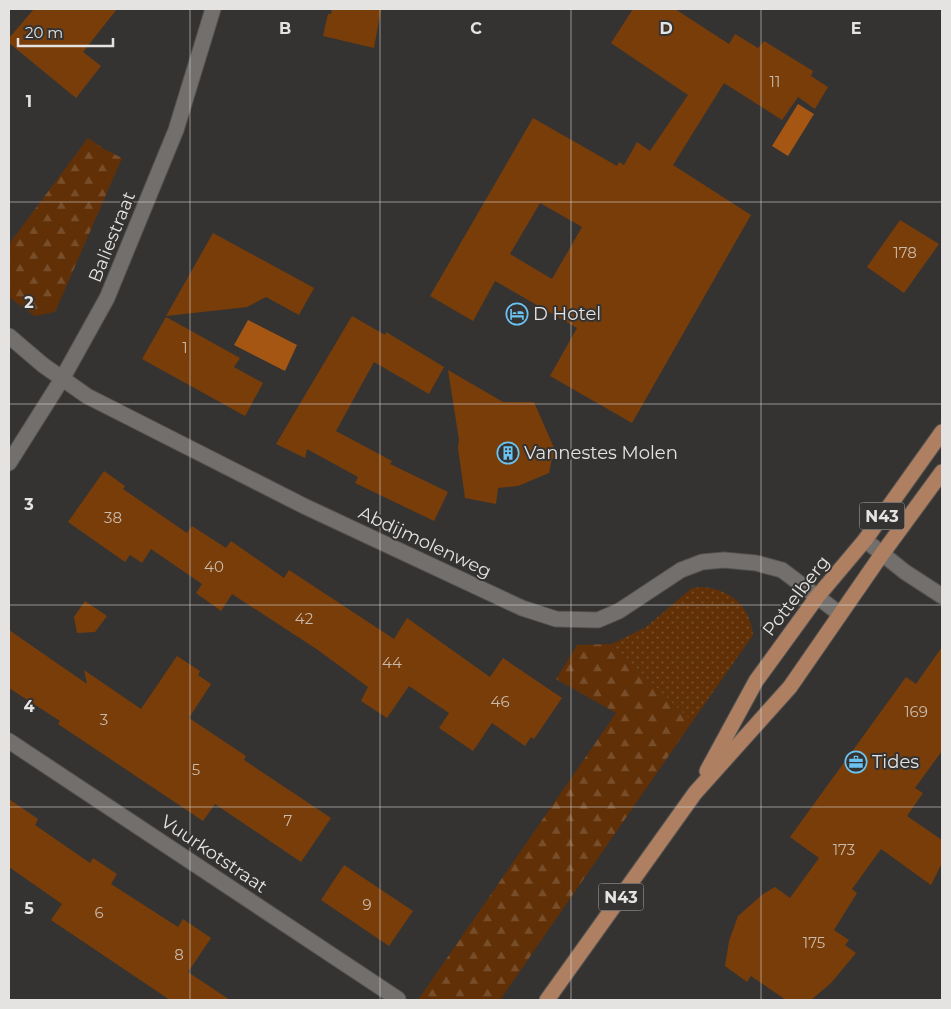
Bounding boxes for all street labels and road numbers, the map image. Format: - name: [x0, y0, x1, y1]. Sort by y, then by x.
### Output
- street label: Baliestraat: [84, 188, 140, 286]
- street label: Abdijmolenweg: [355, 502, 495, 582]
- road number: N43: [860, 502, 904, 530]
- street label: Pottelberg: [758, 551, 834, 641]
- street label: Vuurkotstraat: [157, 810, 271, 898]
- road number: N43: [598, 884, 644, 910]

